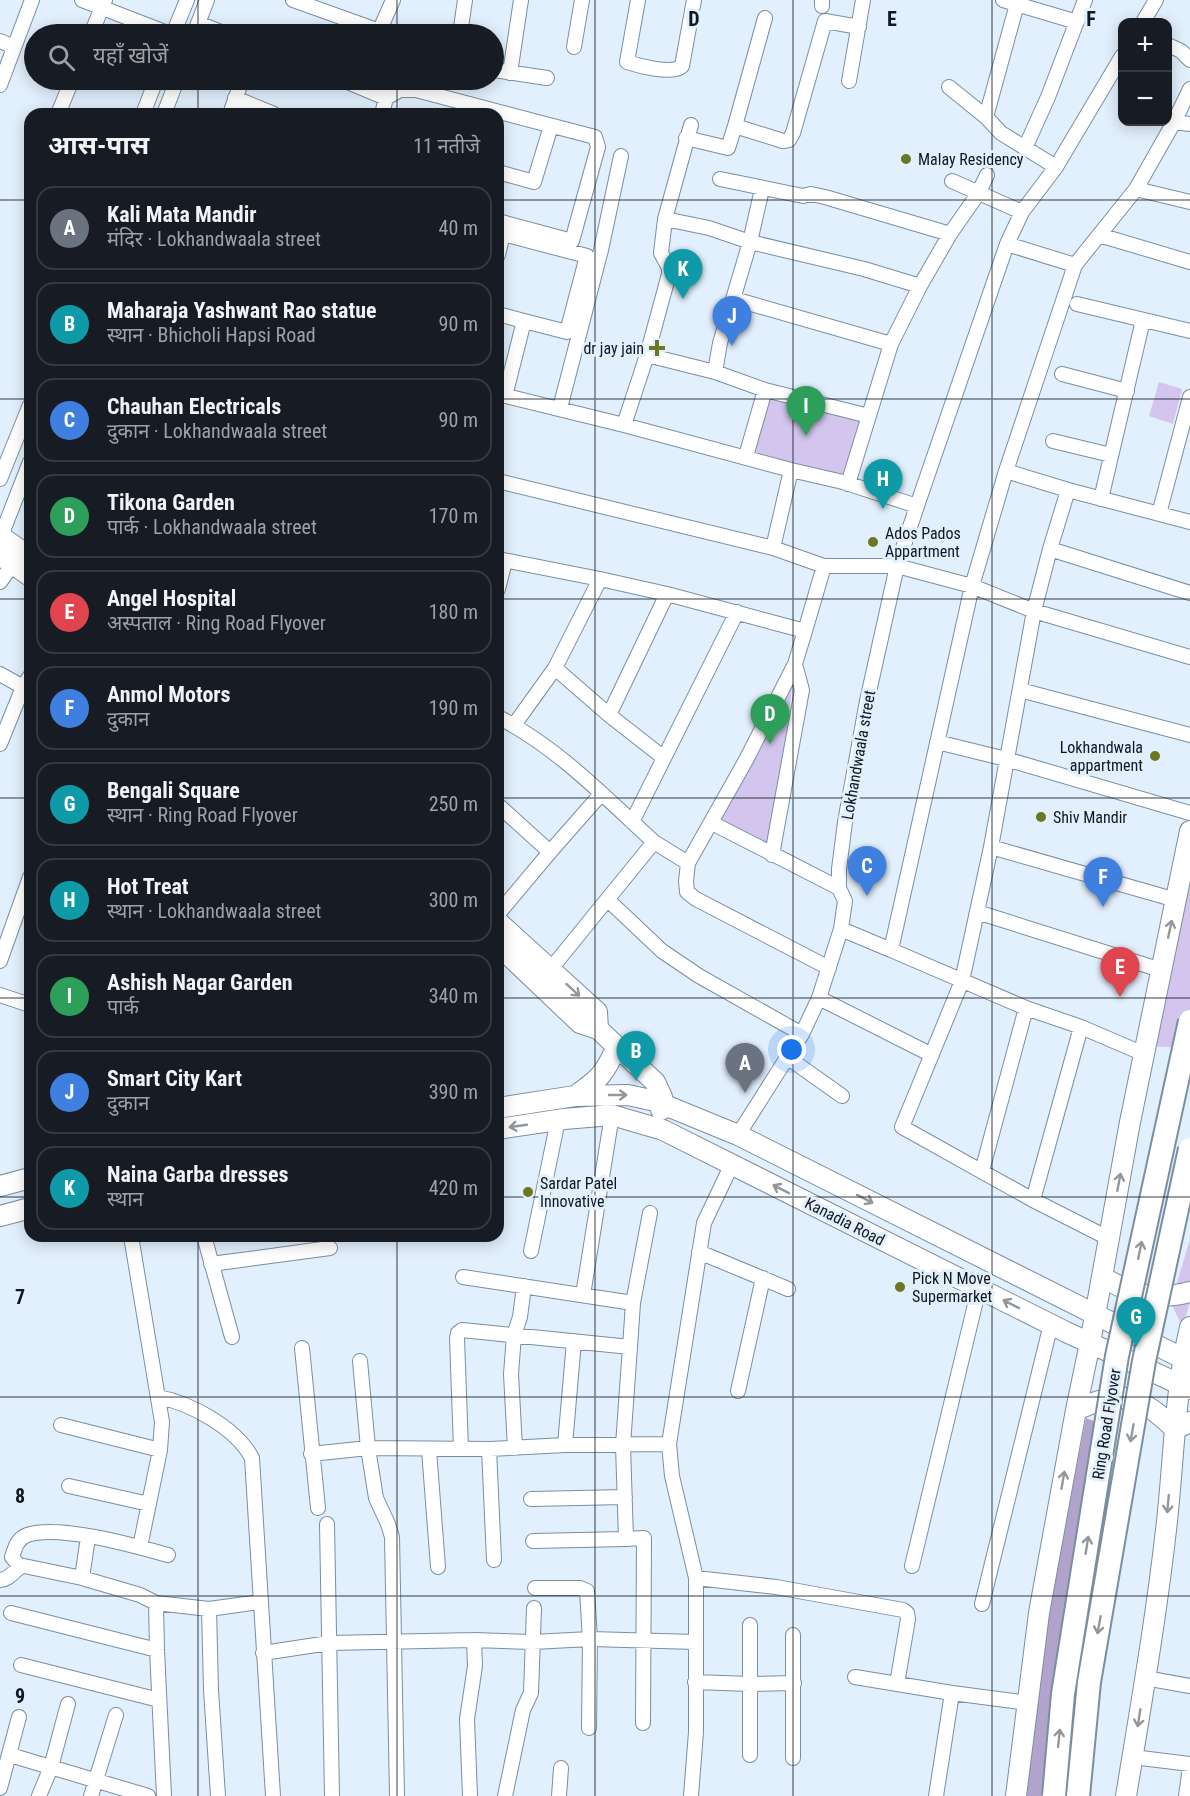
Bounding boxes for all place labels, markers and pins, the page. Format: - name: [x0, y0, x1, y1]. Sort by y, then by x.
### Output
- place label: Malay Residency: [918, 150, 1024, 169]
- marker: Malay Residency: [899, 152, 913, 166]
- pin: K: [664, 250, 702, 299]
- pin: J: [712, 296, 752, 346]
- place label: dr jay jain: [583, 339, 644, 358]
- marker: dr jay jain: [648, 339, 666, 357]
- pin: I: [786, 386, 826, 436]
- pin: H: [864, 460, 902, 509]
- place label: Ados Pados Appartment: [885, 524, 961, 561]
- marker: Ados Pados Appartment: [866, 535, 880, 549]
- pin: D: [750, 694, 790, 744]
- place label: Lokhandwala appartment: [1060, 738, 1143, 775]
- marker: Lokhandwala appartment: [1148, 749, 1162, 763]
- place label: Shiv Mandir: [1053, 808, 1127, 827]
- marker: Shiv Mandir: [1034, 810, 1048, 824]
- pin: C: [848, 846, 886, 896]
- pin: F: [1084, 858, 1122, 907]
- pin: E: [1100, 948, 1140, 997]
- pin: B: [616, 1032, 656, 1081]
- pin: A: [726, 1044, 764, 1093]
- place label: Sardar Patel Innovative: [540, 1174, 617, 1211]
- marker: Sardar Patel Innovative: [521, 1185, 535, 1199]
- place label: Pick N Move Supermarket: [912, 1269, 992, 1306]
- marker: Pick N Move Supermarket: [893, 1280, 907, 1294]
- pin: G: [1116, 1298, 1156, 1347]

